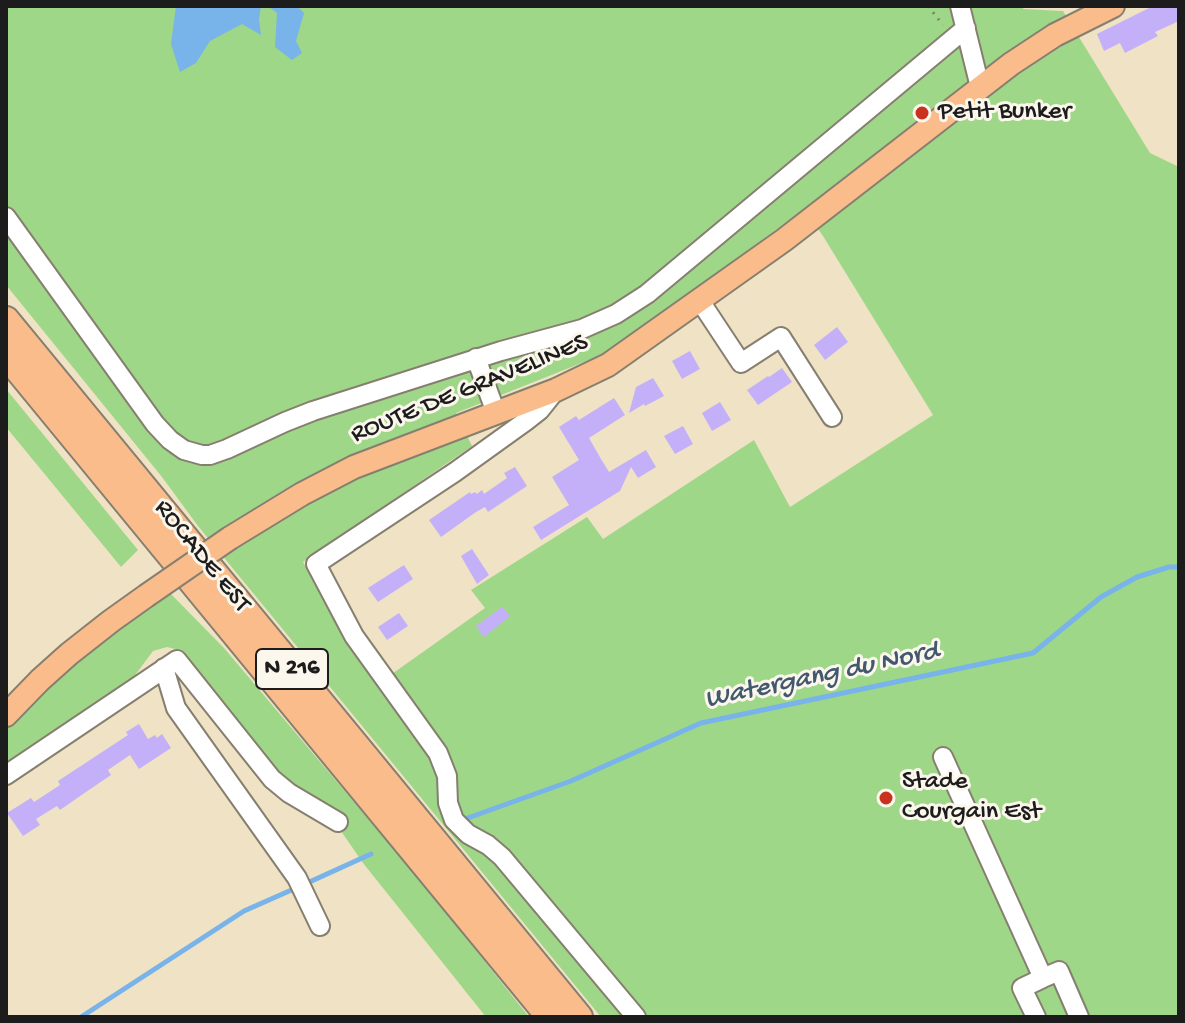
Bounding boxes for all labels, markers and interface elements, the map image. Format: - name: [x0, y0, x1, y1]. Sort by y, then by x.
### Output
- place label: Petit Bunker: [938, 97, 1071, 129]
- marker: Petit Bunker: [913, 104, 931, 122]
- street label: ROUTE DE GRAVELINES: [347, 328, 593, 452]
- street label: ROCADE EST: [146, 494, 256, 620]
- water label: Watergang du Nord: [702, 636, 942, 718]
- road number: N 216: [256, 649, 328, 689]
- place label: Stade Courgain Est: [902, 767, 1041, 828]
- marker: Stade Courgain Est: [877, 789, 895, 807]

